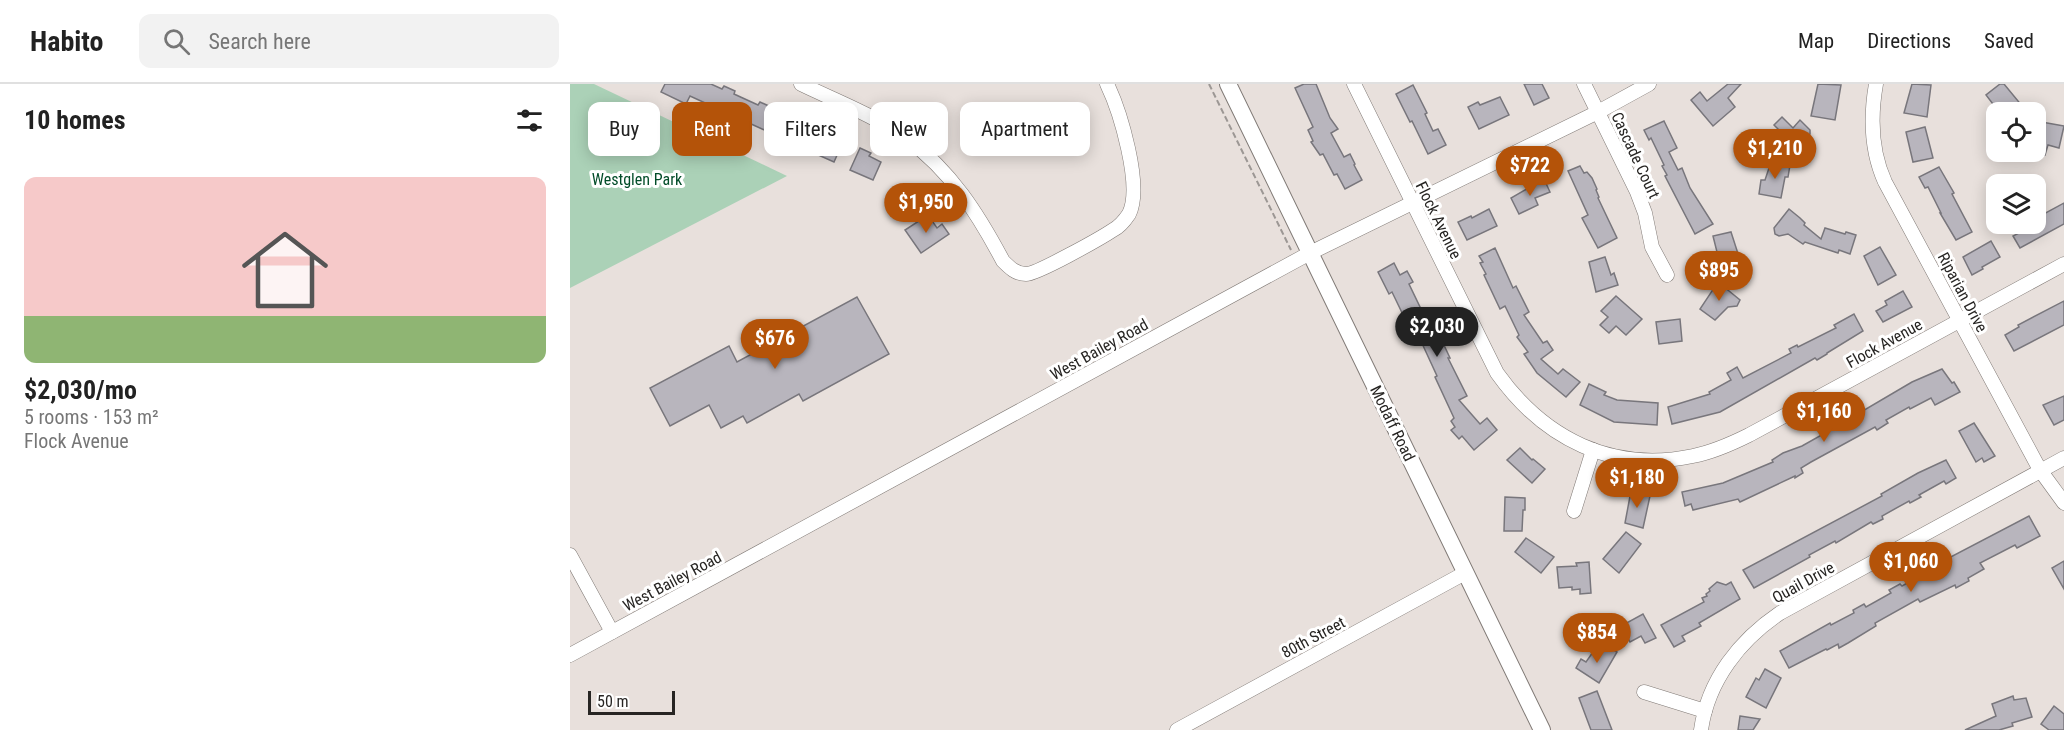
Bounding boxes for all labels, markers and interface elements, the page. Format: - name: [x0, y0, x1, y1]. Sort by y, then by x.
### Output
- search box: [139, 14, 559, 68]
- text: Habito: [30, 25, 103, 58]
- icon: search: [160, 25, 193, 58]
- text: Search here: [208, 29, 311, 54]
- text: Map: [1798, 29, 1834, 53]
- text: Directions: [1867, 29, 1951, 53]
- text: Saved: [1984, 29, 2034, 53]
- chip: Buy: [588, 102, 660, 156]
- chip: Rent: [672, 102, 752, 156]
- chip: Filters: [764, 102, 858, 156]
- chip: New: [870, 102, 948, 156]
- chip: Apartment: [960, 102, 1090, 156]
- map controls: [1986, 102, 2046, 234]
- button: locate: [1986, 102, 2046, 162]
- icon: filters: [513, 104, 546, 137]
- text: 10 homes: [24, 105, 126, 135]
- street label: Cascade Court: [1607, 109, 1664, 202]
- pin: $1,210: [1726, 129, 1824, 180]
- text: $1,210: [1747, 136, 1803, 160]
- pin: $722: [1494, 146, 1566, 197]
- text: $722: [1510, 153, 1550, 177]
- park label: Westglen Park: [592, 170, 683, 189]
- button: layers: [1986, 174, 2046, 234]
- street label: Flock Avenue: [1412, 178, 1465, 262]
- pin: $1,950: [877, 183, 975, 234]
- text: $1,950: [898, 190, 954, 214]
- icon: home: [231, 216, 339, 324]
- street label: Riparian Drive: [1934, 249, 1991, 335]
- pin: $895: [1683, 251, 1755, 302]
- text: $895: [1699, 258, 1739, 282]
- pin: $2,030: [1388, 307, 1486, 358]
- text: $2,030: [1409, 314, 1465, 338]
- street label: West Bailey Road: [1047, 315, 1151, 384]
- street label: Flock Avenue: [1843, 315, 1925, 372]
- pin: $676: [739, 319, 811, 370]
- text: $676: [755, 326, 795, 350]
- text: $2,030/mo: [24, 375, 137, 405]
- street label: Modaff Road: [1366, 382, 1419, 464]
- pin: $1,160: [1775, 392, 1873, 443]
- text: $1,160: [1796, 399, 1852, 423]
- text: 5 rooms · 153 m²: [24, 405, 159, 429]
- text: Flock Avenue: [24, 429, 129, 453]
- pin: $1,180: [1588, 458, 1686, 509]
- text: $1,180: [1609, 465, 1665, 489]
- pin: $1,060: [1862, 542, 1960, 593]
- street label: West Bailey Road: [620, 548, 725, 615]
- text: $1,060: [1883, 549, 1939, 573]
- street label: Quail Drive: [1769, 558, 1838, 607]
- street label: 80th Street: [1278, 613, 1349, 662]
- pin: $854: [1561, 613, 1633, 664]
- text: $854: [1577, 620, 1617, 644]
- scale bar: [588, 688, 675, 716]
- text: 50 m: [597, 692, 629, 711]

